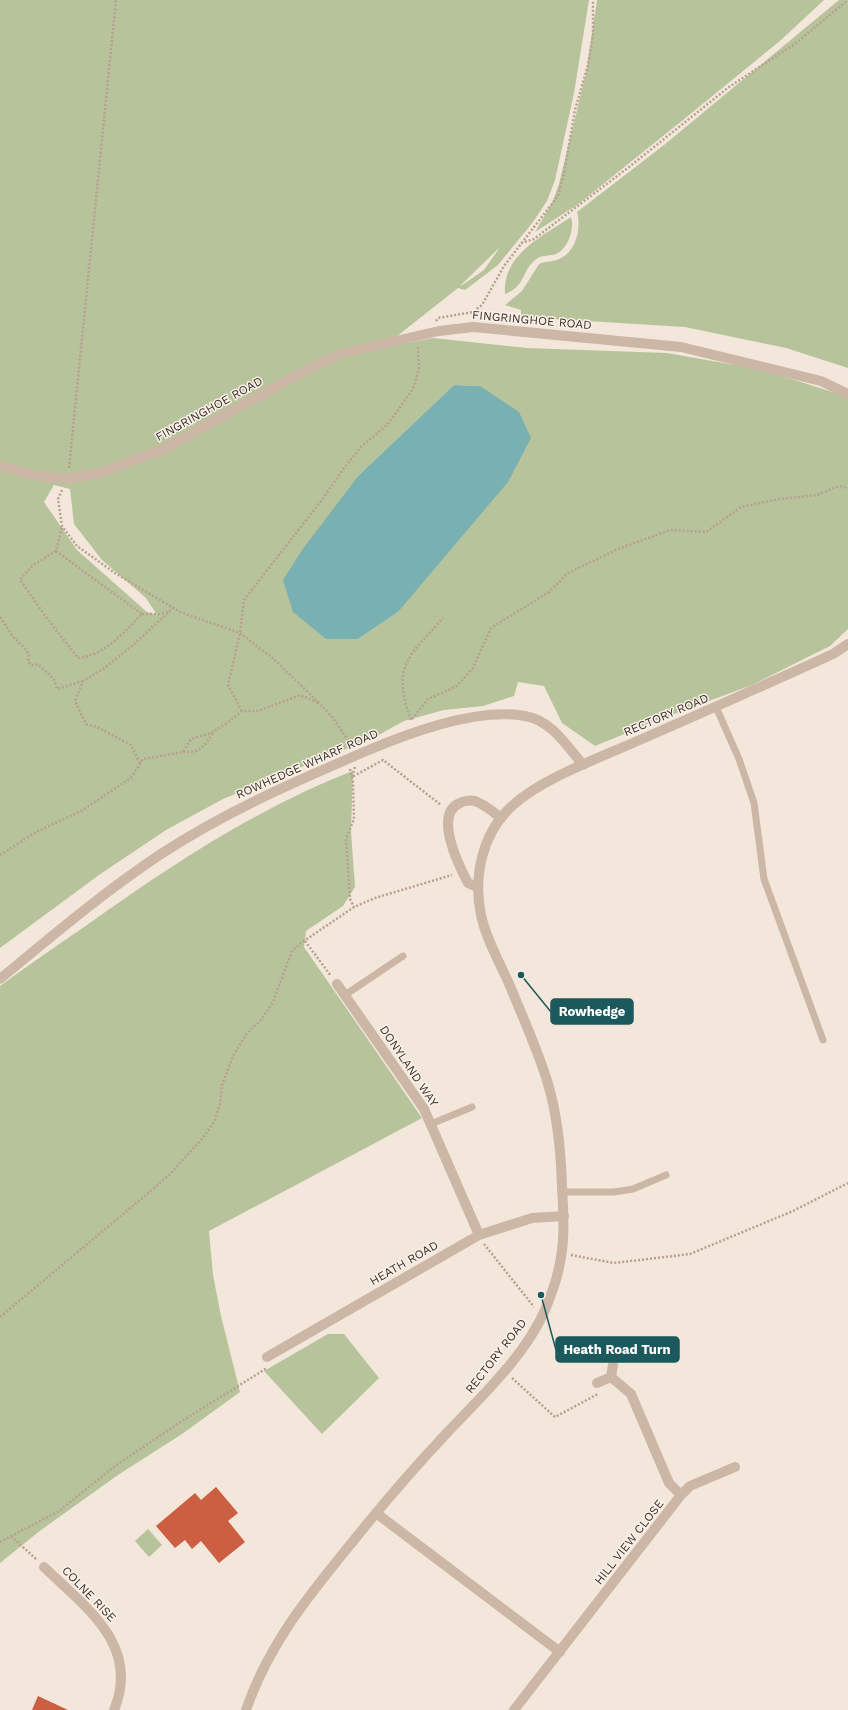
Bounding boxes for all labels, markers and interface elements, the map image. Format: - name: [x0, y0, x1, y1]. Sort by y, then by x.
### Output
- street label: FINGRINGHOE ROAD: [472, 308, 592, 332]
- street label: FINGRINGHOE ROAD: [153, 374, 265, 444]
- street label: RECTORY ROAD: [621, 691, 711, 739]
- street label: ROWHEDGE WHARF ROAD: [234, 726, 380, 802]
- callout: Rowhedge: [551, 999, 633, 1024]
- text: Rowhedge: [559, 1004, 626, 1019]
- street label: DONYLAND WAY: [377, 1023, 441, 1109]
- street label: HEATH ROAD: [367, 1238, 441, 1288]
- street label: RECTORY ROAD: [462, 1316, 530, 1396]
- callout: Heath Road Turn: [556, 1337, 679, 1362]
- text: Heath Road Turn: [563, 1342, 671, 1357]
- street label: HILL VIEW CLOSE: [592, 1497, 667, 1587]
- street label: COLNE RISE: [59, 1563, 119, 1625]

